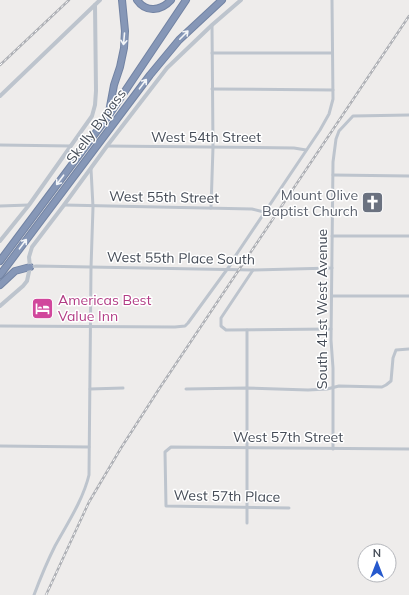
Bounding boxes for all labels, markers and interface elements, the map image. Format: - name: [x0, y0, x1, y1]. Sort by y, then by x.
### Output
- one-way arrow: [179, 30, 189, 40]
- one-way arrow: [121, 32, 128, 45]
- one-way arrow: [139, 78, 147, 89]
- street label: Skelly Bypass: [62, 85, 130, 167]
- street label: West 54th Street: [151, 128, 261, 146]
- one-way arrow: [56, 175, 65, 186]
- place label: Mount Olive Baptist Church: [262, 186, 358, 220]
- street label: West 55th Street: [109, 187, 219, 207]
- church icon: Mount Olive Baptist Church: [360, 190, 386, 216]
- street label: South 41st West Avenue: [313, 229, 331, 389]
- one-way arrow: [19, 239, 28, 250]
- street label: West 55th Place South: [107, 248, 255, 268]
- place label: Americas Best Value Inn: [58, 291, 151, 325]
- hotel icon: Americas Best Value Inn: [30, 295, 56, 321]
- street label: West 57th Street: [233, 428, 343, 446]
- street label: West 57th Place: [174, 486, 280, 506]
- north arrow: [357, 543, 397, 583]
- text: N: [373, 546, 381, 560]

